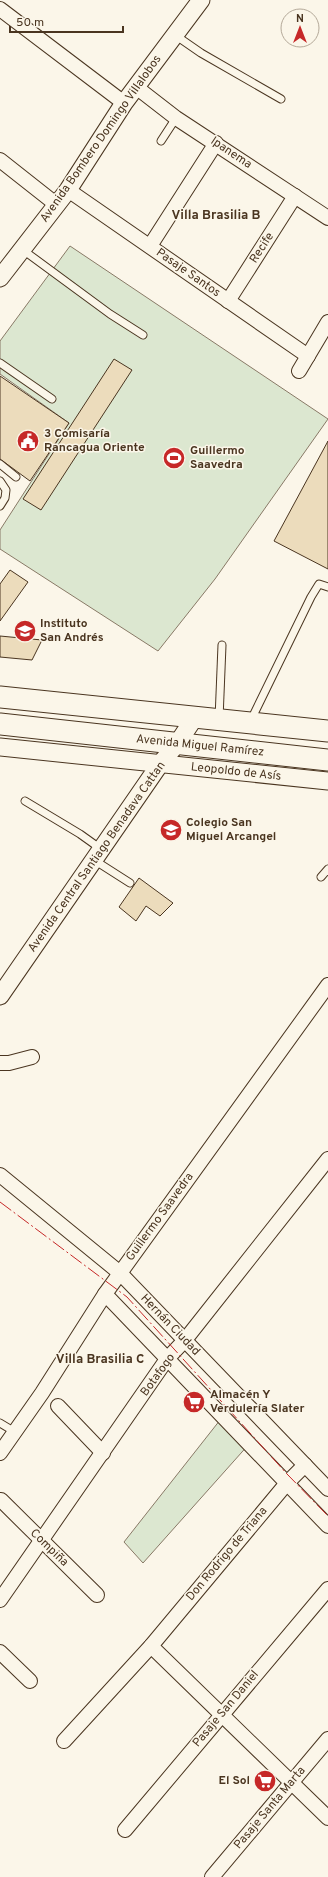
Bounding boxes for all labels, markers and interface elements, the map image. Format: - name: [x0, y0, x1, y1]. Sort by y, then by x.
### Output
- scale bar: [10, 8, 123, 34]
- north arrow: [280, 8, 320, 48]
- text: N: [296, 12, 304, 26]
- text: 50 m: [16, 15, 44, 31]
- street label: Avenida Bombero Domingo Villalobos: [37, 52, 165, 226]
- street label: Ipanema: [207, 133, 255, 173]
- district label: Villa Brasilia B: [171, 208, 261, 224]
- street label: Recife: [246, 230, 278, 266]
- street label: Pasaje Santos: [153, 245, 223, 301]
- place label: 3 Comisaría Rancagua Oriente: [44, 426, 145, 456]
- public building icon: 3 Comisaría Rancagua Oriente: [15, 428, 41, 454]
- place label: Guillermo Saavedra: [190, 443, 245, 473]
- sports icon: Guillermo Saavedra: [161, 445, 187, 471]
- place label: Instituto San Andrés: [40, 616, 104, 646]
- school or university icon: Instituto San Andrés: [12, 618, 38, 644]
- street label: Avenida Miguel Ramírez: [135, 731, 265, 761]
- street label: Avenida Central Santiago Benadava Cattan: [25, 758, 169, 956]
- street label: Leopoldo de Asís: [190, 759, 282, 785]
- place label: Colegio San Miguel Arcangel: [186, 815, 276, 845]
- school or university icon: Colegio San Miguel Arcangel: [158, 817, 184, 843]
- street label: Guillermo Saavedra: [123, 1170, 197, 1264]
- street label: Hernán Ciudad: [137, 1291, 203, 1359]
- street label: Botafogo: [137, 1350, 179, 1400]
- district label: Villa Brasilia C: [56, 1352, 144, 1368]
- place label: Almacén Y Verdulería Slater: [210, 1387, 305, 1417]
- supermarket icon: Almacén Y Verdulería Slater: [181, 1389, 207, 1415]
- street label: Don Rodrigo de Triana: [183, 1504, 271, 1604]
- street label: Compiña: [26, 1526, 72, 1570]
- street label: Pasaje San Daniel: [189, 1667, 263, 1751]
- street label: Pasaje Santa Marta: [231, 1763, 309, 1853]
- supermarket icon: El Sol: [252, 1768, 278, 1794]
- place label: El Sol: [219, 1773, 250, 1789]

